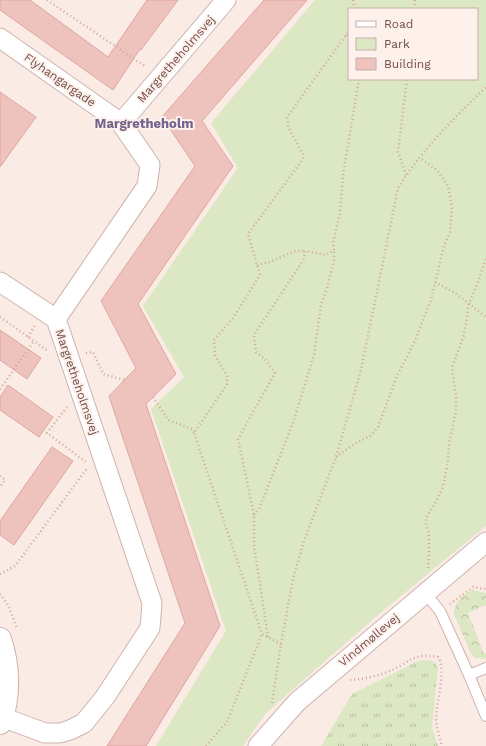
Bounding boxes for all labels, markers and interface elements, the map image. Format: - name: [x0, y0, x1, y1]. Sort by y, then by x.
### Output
- legend: [348, 8, 478, 80]
- street label: Margretheholmsvej: [134, 13, 218, 105]
- text: Road: [384, 17, 413, 31]
- text: Park: [384, 37, 410, 51]
- street label: Flyhangargade: [22, 50, 98, 110]
- text: Building: [384, 57, 431, 71]
- district label: Margretheholm: [95, 116, 193, 131]
- street label: Margretheholmsvej: [52, 327, 102, 437]
- street label: Vindmøllevej: [336, 611, 402, 669]

